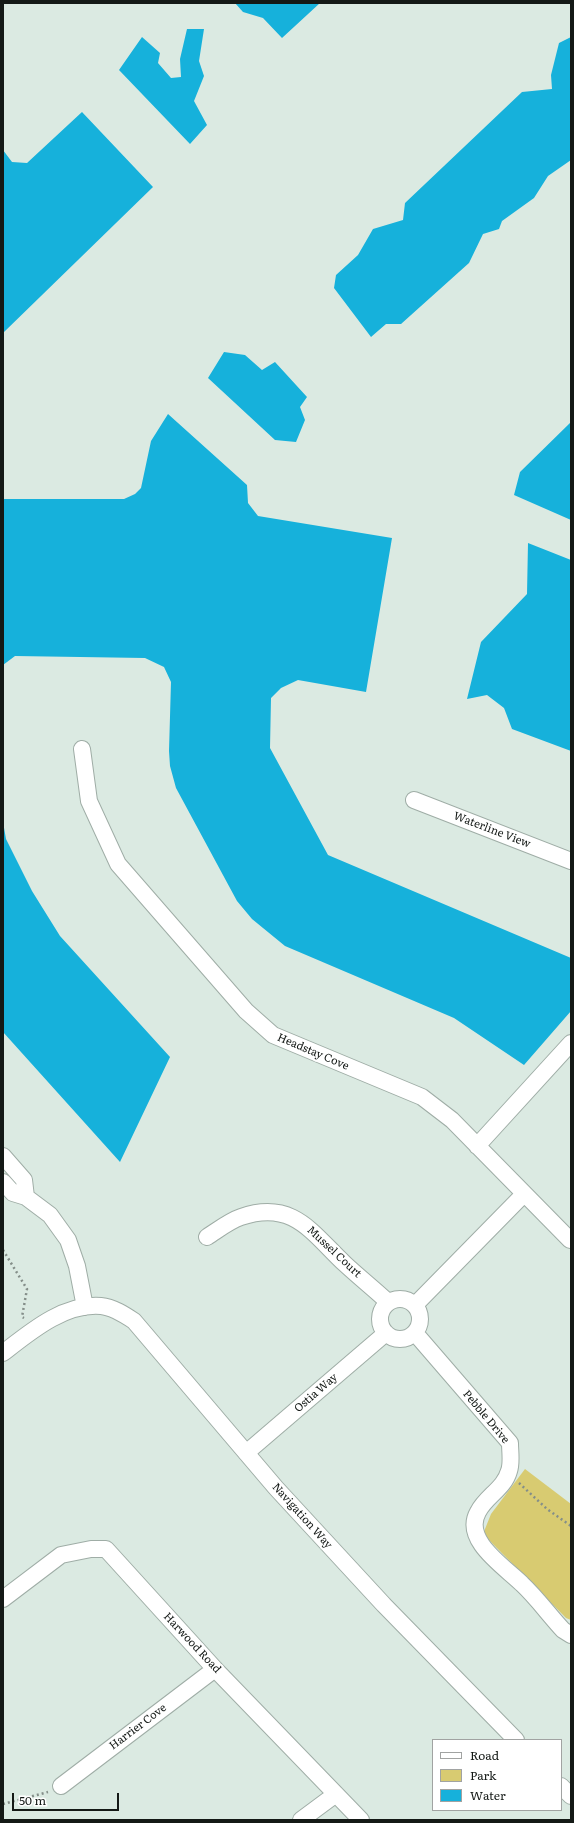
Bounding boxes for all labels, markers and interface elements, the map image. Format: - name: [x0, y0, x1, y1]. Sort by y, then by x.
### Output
- street label: Waterline View: [452, 809, 532, 851]
- street label: Headstay Cove: [275, 1031, 351, 1073]
- street label: Mussel Court: [304, 1223, 364, 1281]
- street label: Ostia Way: [292, 1371, 340, 1415]
- street label: Pebble Drive: [460, 1388, 512, 1446]
- street label: Navigation Way: [269, 1481, 335, 1551]
- street label: Harwood Road: [161, 1610, 223, 1676]
- street label: Harrier Cove: [107, 1701, 169, 1753]
- legend: [432, 1739, 562, 1811]
- text: Road: [470, 1746, 499, 1764]
- text: Park: [470, 1766, 496, 1784]
- scale bar: [14, 1785, 121, 1811]
- text: Water: [470, 1786, 506, 1804]
- text: 50 m: [19, 1791, 46, 1809]

